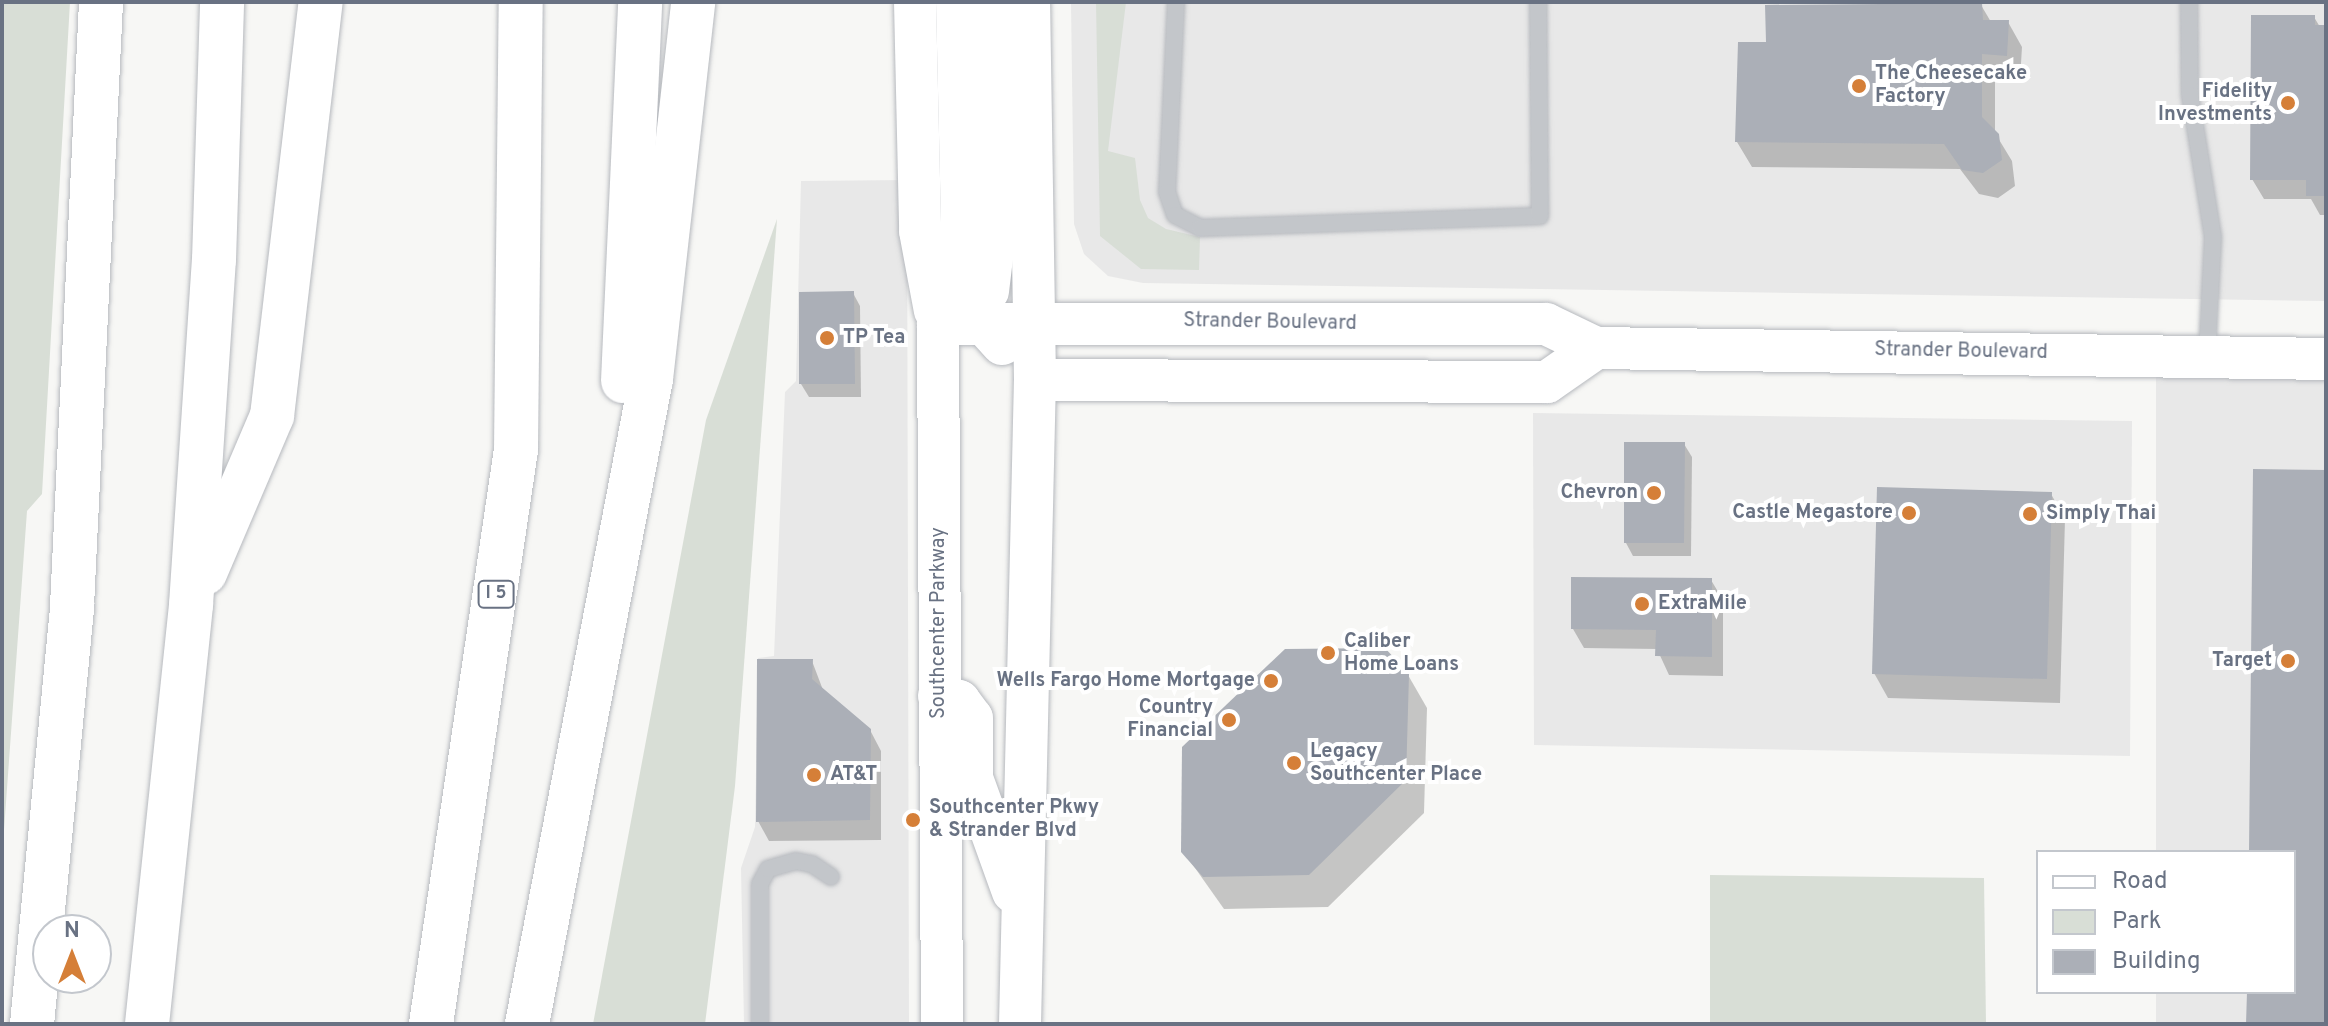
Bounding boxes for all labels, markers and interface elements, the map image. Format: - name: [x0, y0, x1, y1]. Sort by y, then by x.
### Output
- place label: The Cheesecake Factory: [1875, 62, 2027, 109]
- marker: The Cheesecake Factory: [1850, 77, 1868, 95]
- place label: Fidelity Investments: [2158, 80, 2272, 127]
- marker: Fidelity Investments: [2279, 94, 2297, 112]
- street label: Strander Boulevard: [1183, 309, 1357, 337]
- place label: TP Tea: [843, 326, 905, 350]
- marker: TP Tea: [818, 329, 836, 347]
- street label: Strander Boulevard: [1874, 338, 2048, 366]
- place label: Chevron: [1561, 481, 1638, 505]
- marker: Chevron: [1645, 484, 1663, 502]
- place label: Castle Megastore: [1732, 501, 1893, 525]
- place label: Simply Thai: [2046, 502, 2156, 526]
- marker: Castle Megastore: [1900, 504, 1918, 522]
- marker: Simply Thai: [2021, 505, 2039, 523]
- street label: Southcenter Parkway: [927, 527, 951, 719]
- road number: I 5: [476, 580, 516, 608]
- place label: ExtraMile: [1658, 592, 1747, 616]
- marker: ExtraMile: [1633, 595, 1651, 613]
- place label: Caliber Home Loans: [1344, 630, 1459, 677]
- marker: Caliber Home Loans: [1319, 644, 1337, 662]
- place label: Target: [2212, 649, 2272, 673]
- marker: Target: [2279, 652, 2297, 670]
- place label: Wells Fargo Home Mortgage: [997, 669, 1255, 693]
- marker: Wells Fargo Home Mortgage: [1262, 672, 1280, 690]
- place label: Country Financial: [1127, 696, 1213, 743]
- marker: Country Financial: [1220, 711, 1238, 729]
- place label: Legacy Southcenter Place: [1310, 740, 1482, 787]
- marker: Legacy Southcenter Place: [1285, 754, 1303, 772]
- place label: AT&T: [830, 763, 877, 787]
- marker: AT&T: [805, 766, 823, 784]
- place label: Southcenter Pkwy & Strander Blvd: [929, 796, 1099, 843]
- marker: Southcenter Pkwy & Strander Blvd: [904, 811, 922, 829]
- legend: [2036, 850, 2296, 994]
- text: Road: [2112, 867, 2168, 897]
- text: Park: [2112, 907, 2162, 937]
- north arrow: [32, 914, 112, 994]
- text: N: [64, 918, 80, 945]
- text: Building: [2112, 947, 2201, 977]

